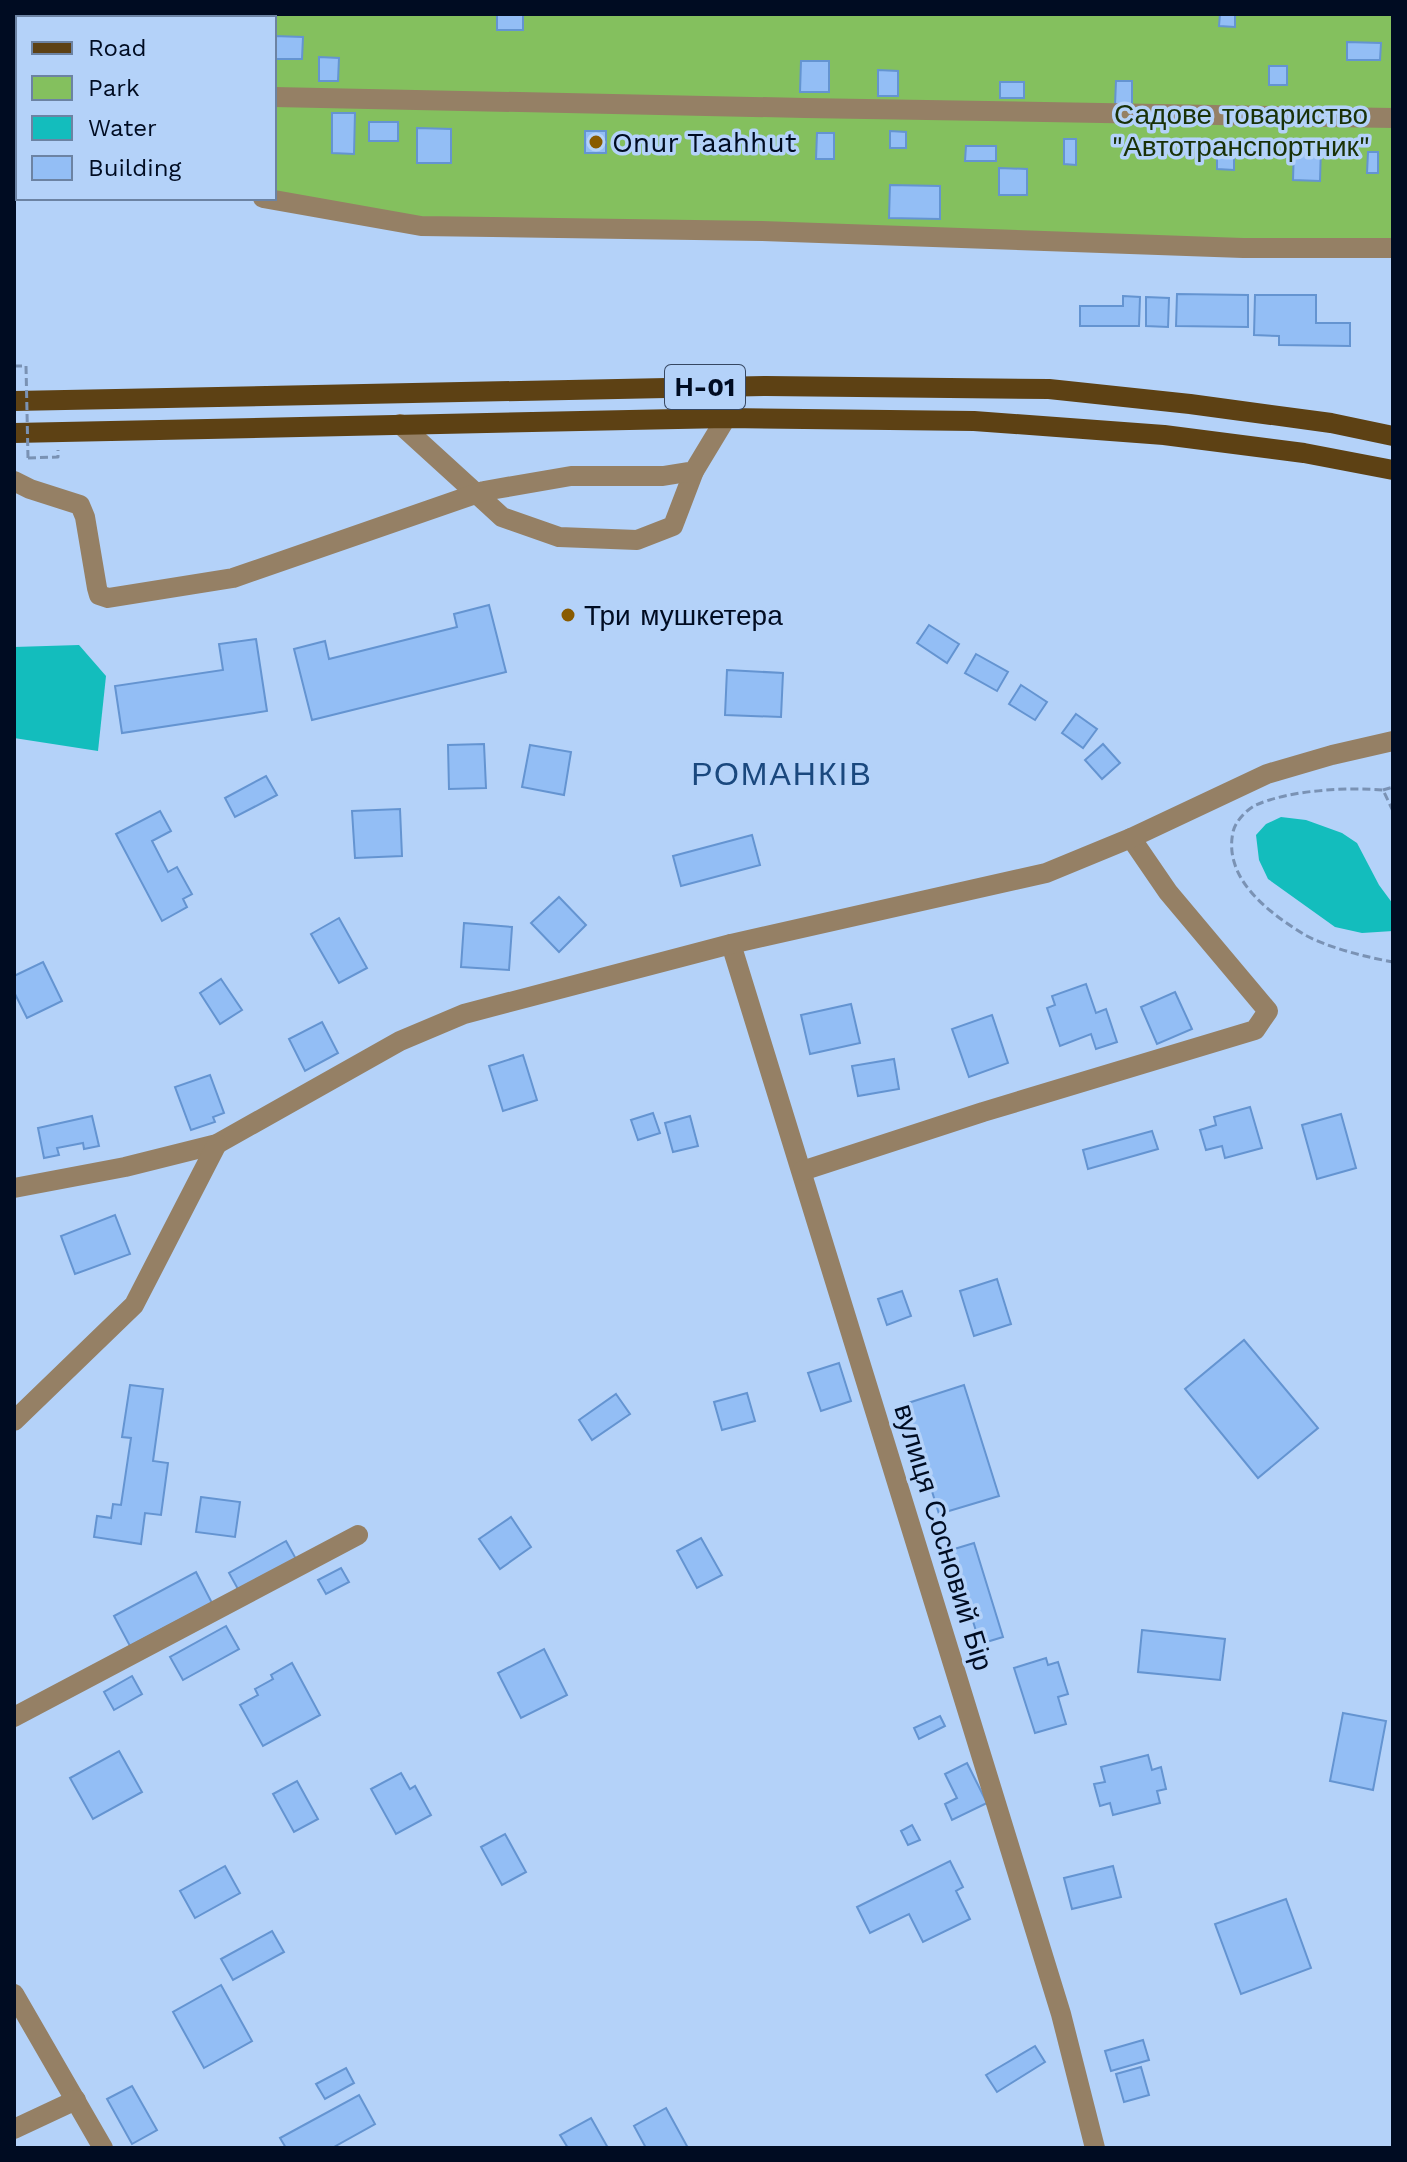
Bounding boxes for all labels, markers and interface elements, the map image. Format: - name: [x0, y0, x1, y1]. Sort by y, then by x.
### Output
- legend: [16, 16, 276, 200]
- text: Road: [88, 34, 147, 62]
- text: Park: [88, 74, 140, 102]
- park label: Садове товариство "Автотранспортник": [1112, 98, 1370, 163]
- text: Water: [88, 114, 157, 142]
- place label: Onur Taahhut: [612, 126, 797, 159]
- marker: Onur Taahhut: [587, 133, 605, 151]
- text: Building: [88, 154, 181, 182]
- road number: Н-01: [665, 365, 745, 409]
- place label: Три мушкетера: [584, 599, 783, 632]
- marker: Три мушкетера: [559, 606, 577, 624]
- district label: РОМАНКІВ: [691, 755, 873, 793]
- street label: вулиця Сосновий Бір: [887, 1400, 1000, 1674]

